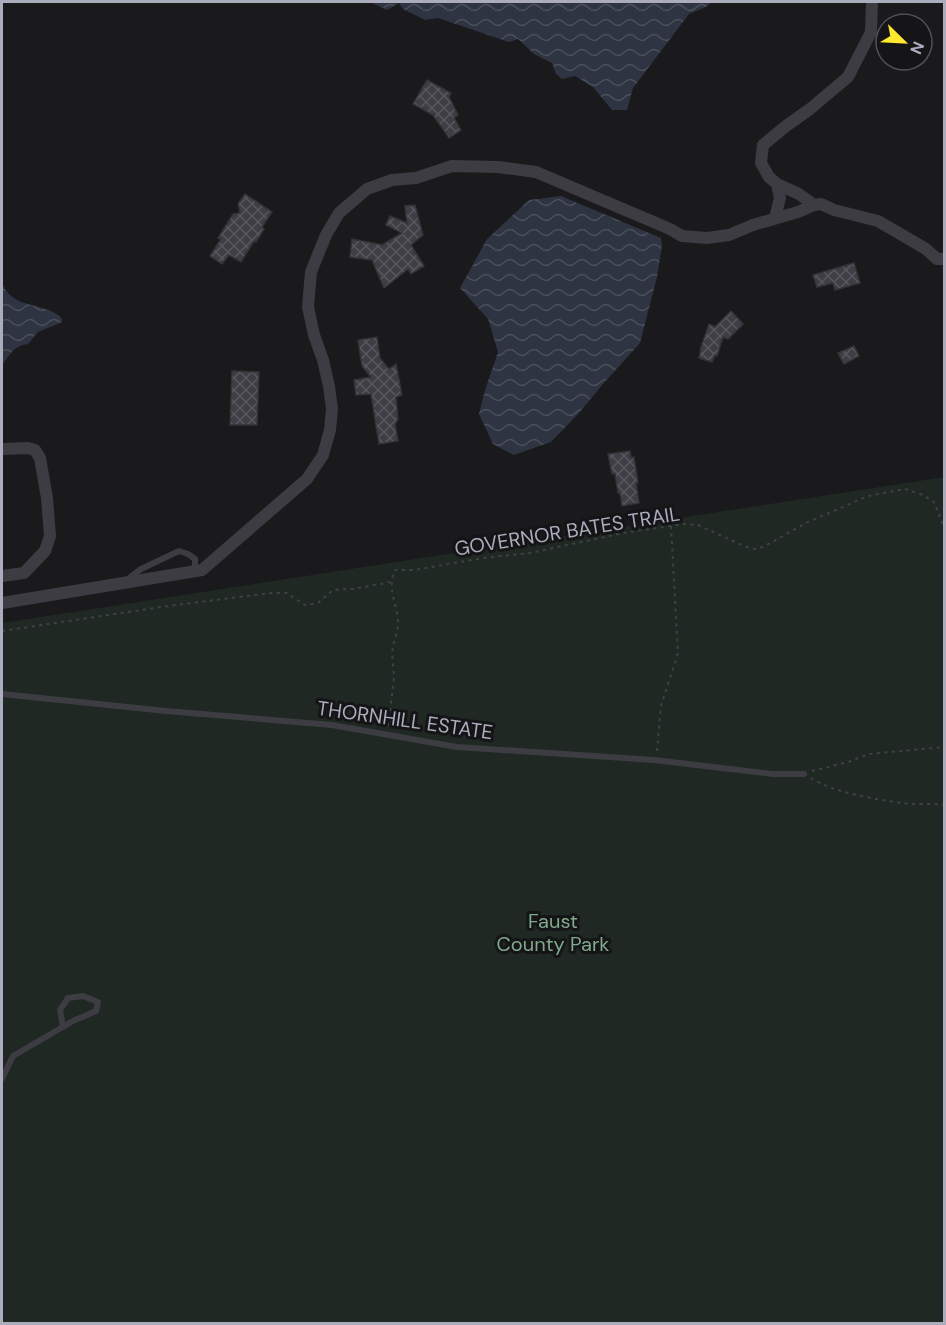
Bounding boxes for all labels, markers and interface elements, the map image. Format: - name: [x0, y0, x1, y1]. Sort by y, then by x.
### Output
- north arrow: [874, 12, 934, 72]
- text: N: [905, 38, 929, 57]
- street label: GOVERNOR BATES TRAIL: [453, 500, 681, 562]
- street label: THORNHILL ESTATE: [315, 695, 495, 745]
- park label: Faust County Park: [497, 908, 609, 957]

